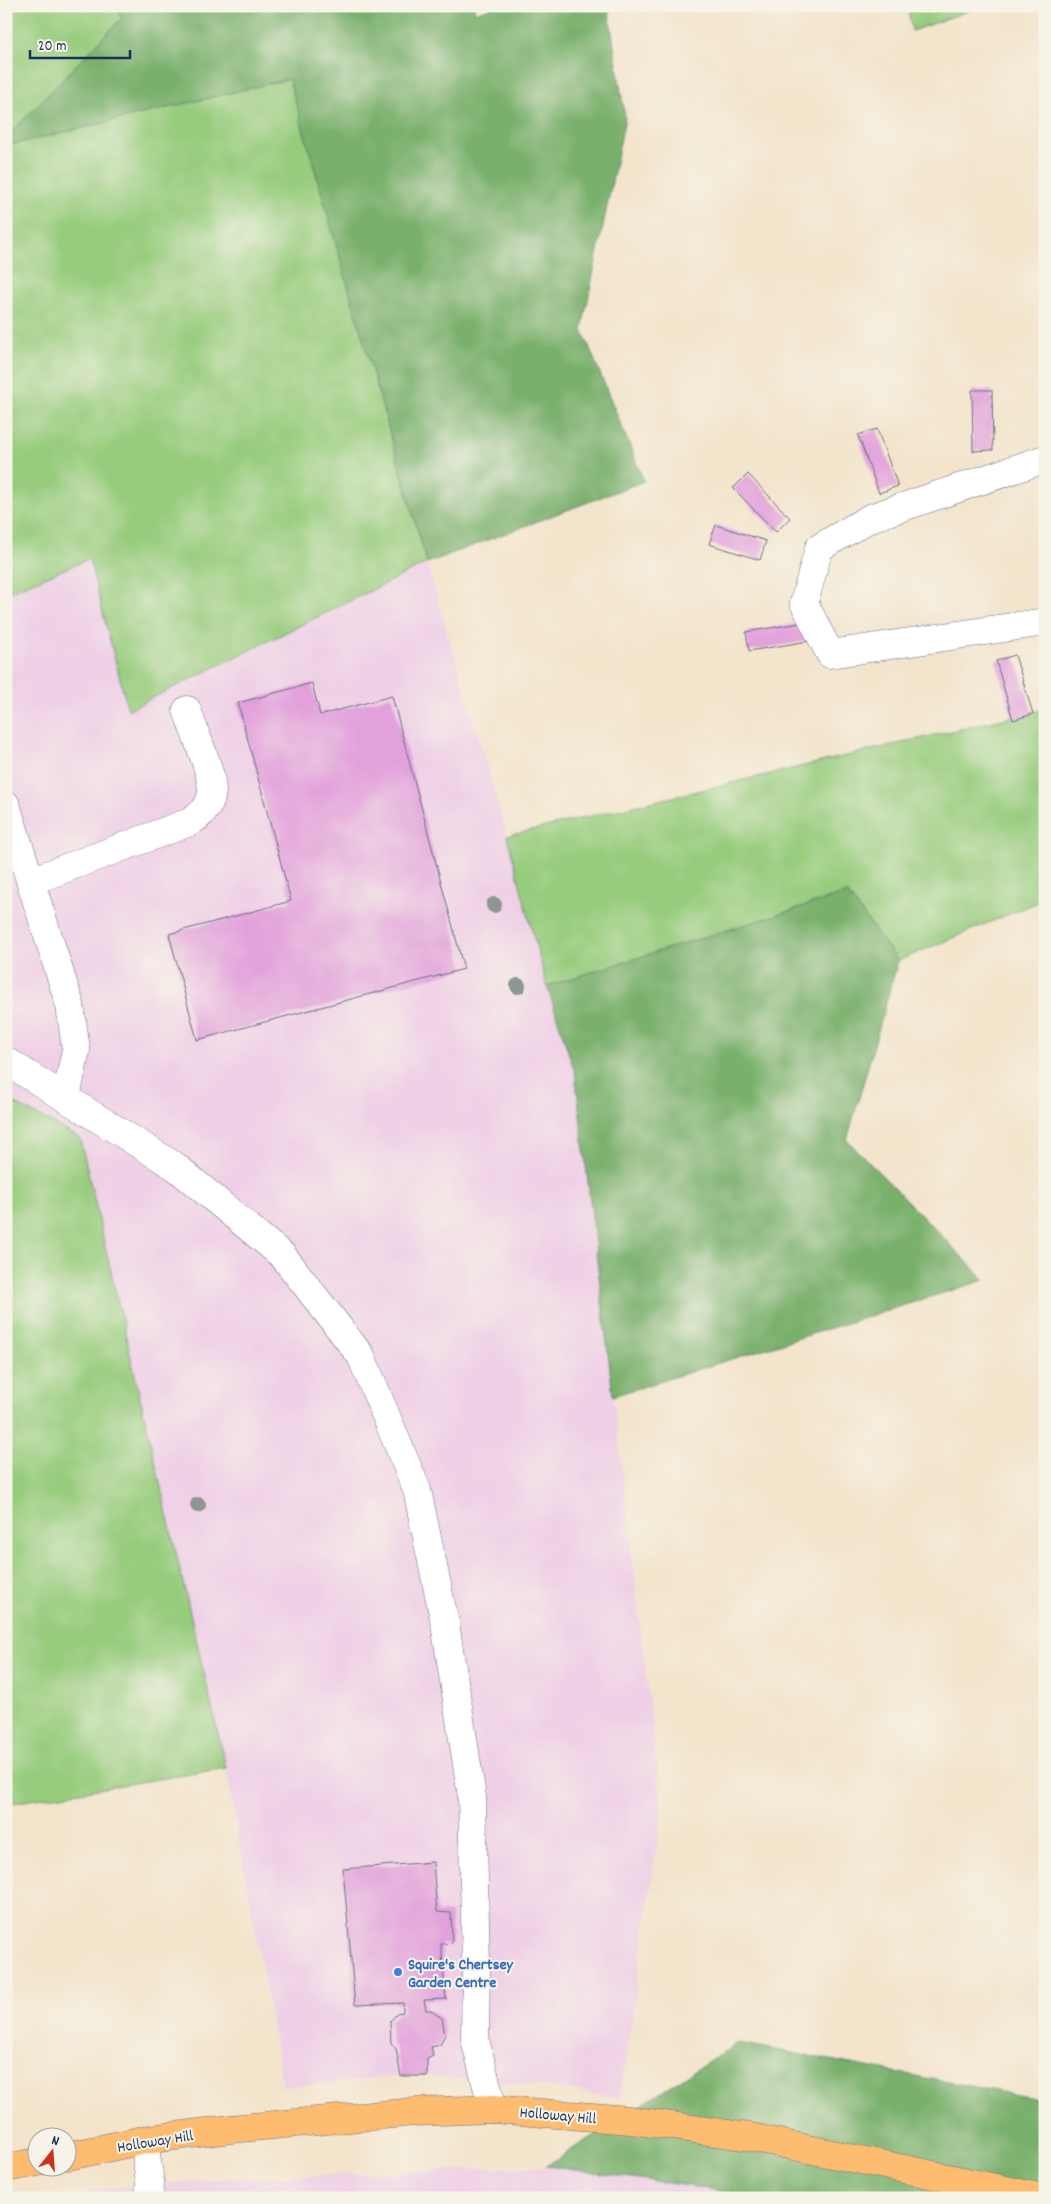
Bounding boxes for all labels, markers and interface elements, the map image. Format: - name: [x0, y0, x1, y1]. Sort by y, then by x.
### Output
- scale bar: [30, 28, 130, 60]
- text: 20 m: [38, 36, 66, 58]
- place label: Squire's Chertsey Garden Centre: [408, 1954, 514, 1995]
- marker: Squire's Chertsey Garden Centre: [392, 1966, 404, 1978]
- street label: Holloway Hill: [519, 2102, 597, 2131]
- street label: Holloway Hill: [116, 2125, 195, 2160]
- north arrow: [28, 2126, 78, 2176]
- text: N: [49, 2131, 62, 2152]

